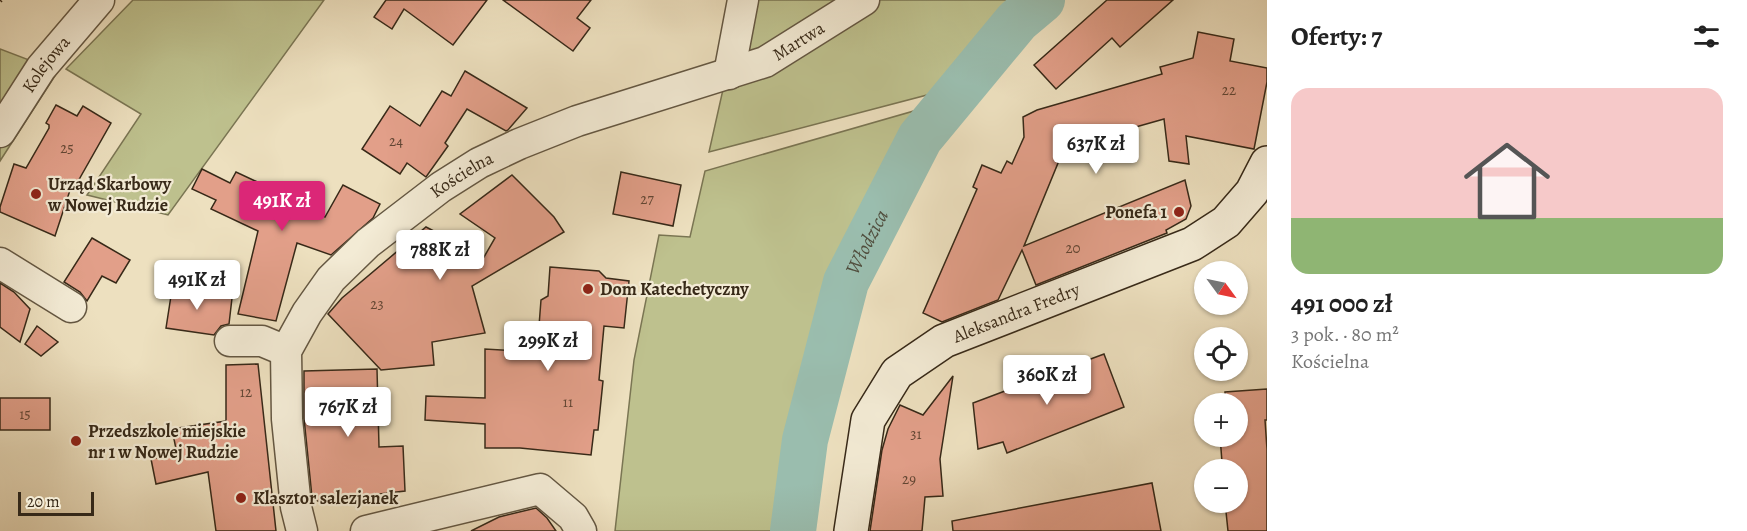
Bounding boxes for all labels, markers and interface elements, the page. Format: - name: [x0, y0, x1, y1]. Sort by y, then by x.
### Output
- street label: Martwa: [768, 15, 830, 66]
- text: Oferty: 7: [1291, 19, 1382, 54]
- icon: filters: [1690, 20, 1723, 53]
- street label: Kolejowa: [16, 30, 76, 97]
- house number: 22: [1222, 80, 1236, 100]
- pin: 637K zł: [1041, 124, 1151, 175]
- icon: home: [1453, 127, 1561, 235]
- text: 637K zł: [1067, 130, 1125, 157]
- house number: 24: [389, 131, 403, 151]
- house number: 25: [60, 138, 74, 158]
- street label: Kościelna: [425, 146, 498, 203]
- place label: Urząd Skarbowy w Nowej Rudzie: [47, 172, 172, 217]
- pin: 491K zł: [227, 181, 337, 232]
- marker: Urząd Skarbowy w Nowej Rudzie: [29, 187, 43, 201]
- text: 491K zł: [253, 187, 311, 214]
- house number: 27: [640, 189, 654, 209]
- place label: Ponefa 1: [1105, 200, 1168, 224]
- water label: Włodzica: [839, 205, 895, 279]
- marker: Ponefa 1: [1172, 205, 1186, 219]
- pin: 788K zł: [385, 230, 495, 281]
- text: 788K zł: [410, 236, 470, 263]
- house number: 20: [1065, 238, 1081, 258]
- pin: 491K zł: [142, 260, 252, 311]
- north arrow: [1194, 261, 1248, 315]
- map controls: [1194, 261, 1248, 513]
- text: 491K zł: [168, 266, 226, 293]
- place label: Dom Katechetyczny: [600, 277, 749, 301]
- street label: Aleksandra Fredry: [949, 277, 1084, 349]
- marker: Dom Katechetyczny: [581, 282, 595, 296]
- text: 491 000 zł: [1291, 286, 1393, 321]
- house number: 23: [370, 294, 384, 314]
- pin: 299K zł: [493, 321, 603, 372]
- text: 3 pok. · 80 m²: [1291, 321, 1399, 348]
- text: 299K zł: [518, 327, 578, 354]
- button: locate: [1194, 327, 1248, 381]
- text: Kościelna: [1291, 348, 1369, 375]
- pin: 360K zł: [992, 355, 1102, 406]
- text: 360K zł: [1017, 361, 1077, 388]
- house number: 12: [240, 382, 252, 402]
- pin: 767K zł: [293, 387, 403, 438]
- house number: 11: [563, 392, 573, 412]
- text: 767K zł: [319, 393, 377, 420]
- button: +: [1194, 393, 1248, 447]
- house number: 15: [19, 404, 31, 424]
- place label: Przedszkole miejskie nr 1 w Nowej Rudzie: [88, 419, 246, 464]
- house number: 31: [910, 424, 922, 444]
- marker: Przedszkole miejskie nr 1 w Nowej Rudzie: [69, 434, 83, 448]
- button: −: [1194, 459, 1248, 513]
- house number: 29: [902, 469, 916, 489]
- place label: Klasztor salezjanek: [253, 486, 399, 510]
- scale bar: [18, 489, 94, 516]
- text: 20 m: [27, 491, 60, 513]
- marker: Klasztor salezjanek: [234, 491, 248, 505]

